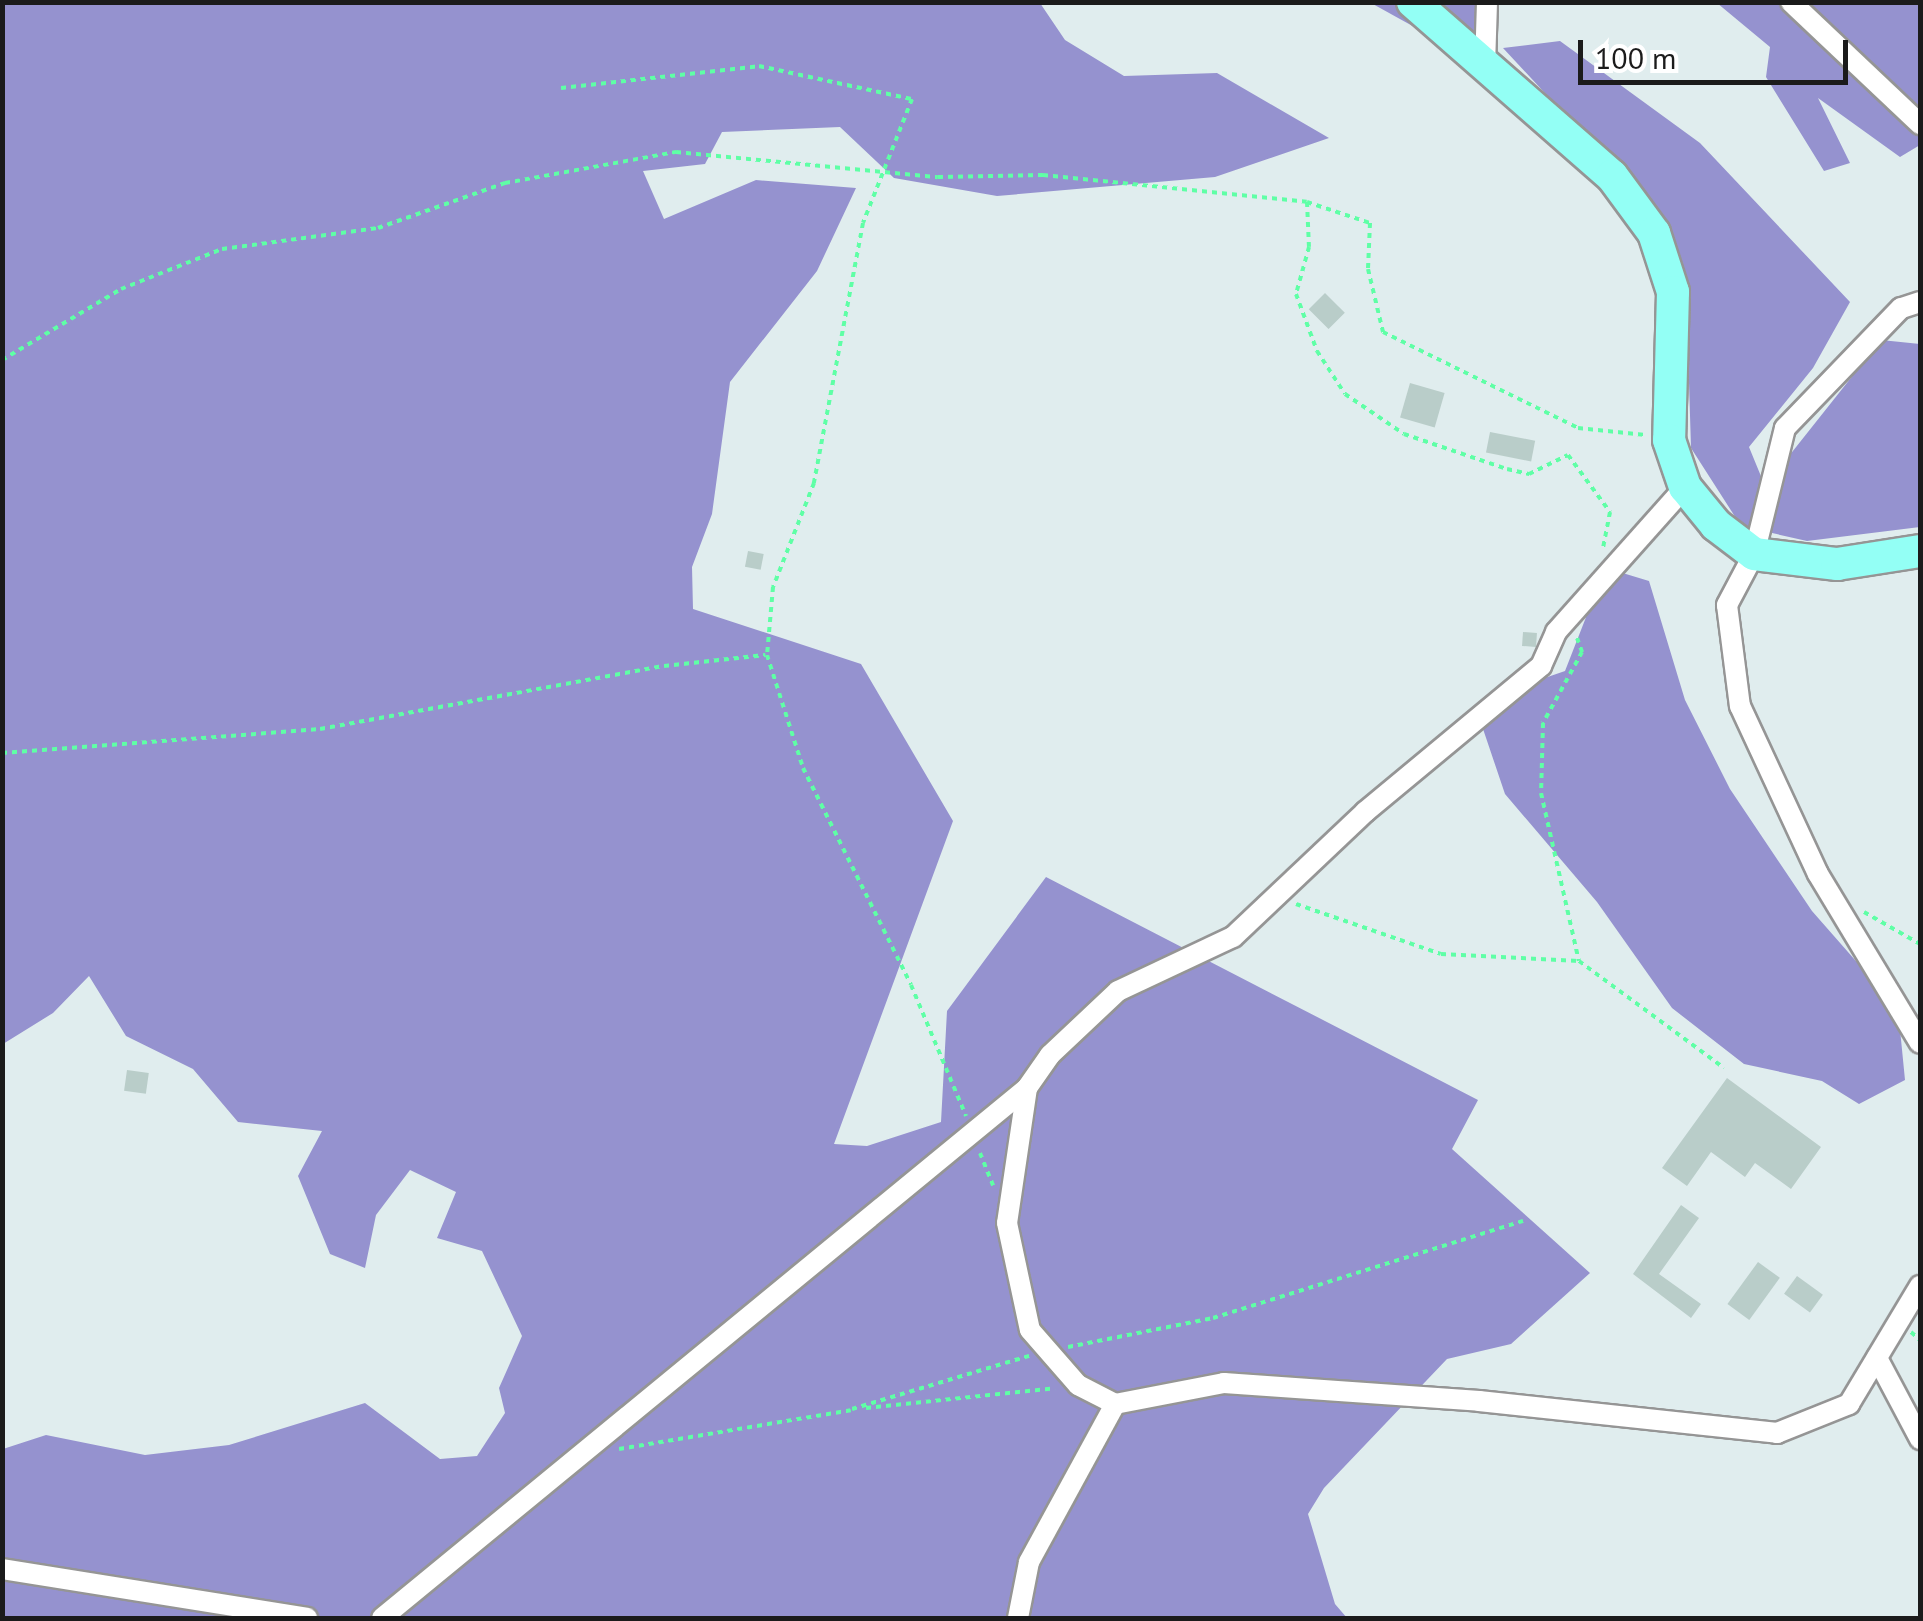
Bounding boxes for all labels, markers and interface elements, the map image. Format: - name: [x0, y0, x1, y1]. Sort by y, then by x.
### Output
- scale bar: [1583, 20, 1853, 82]
- text: 100 m: [1595, 38, 1676, 77]

